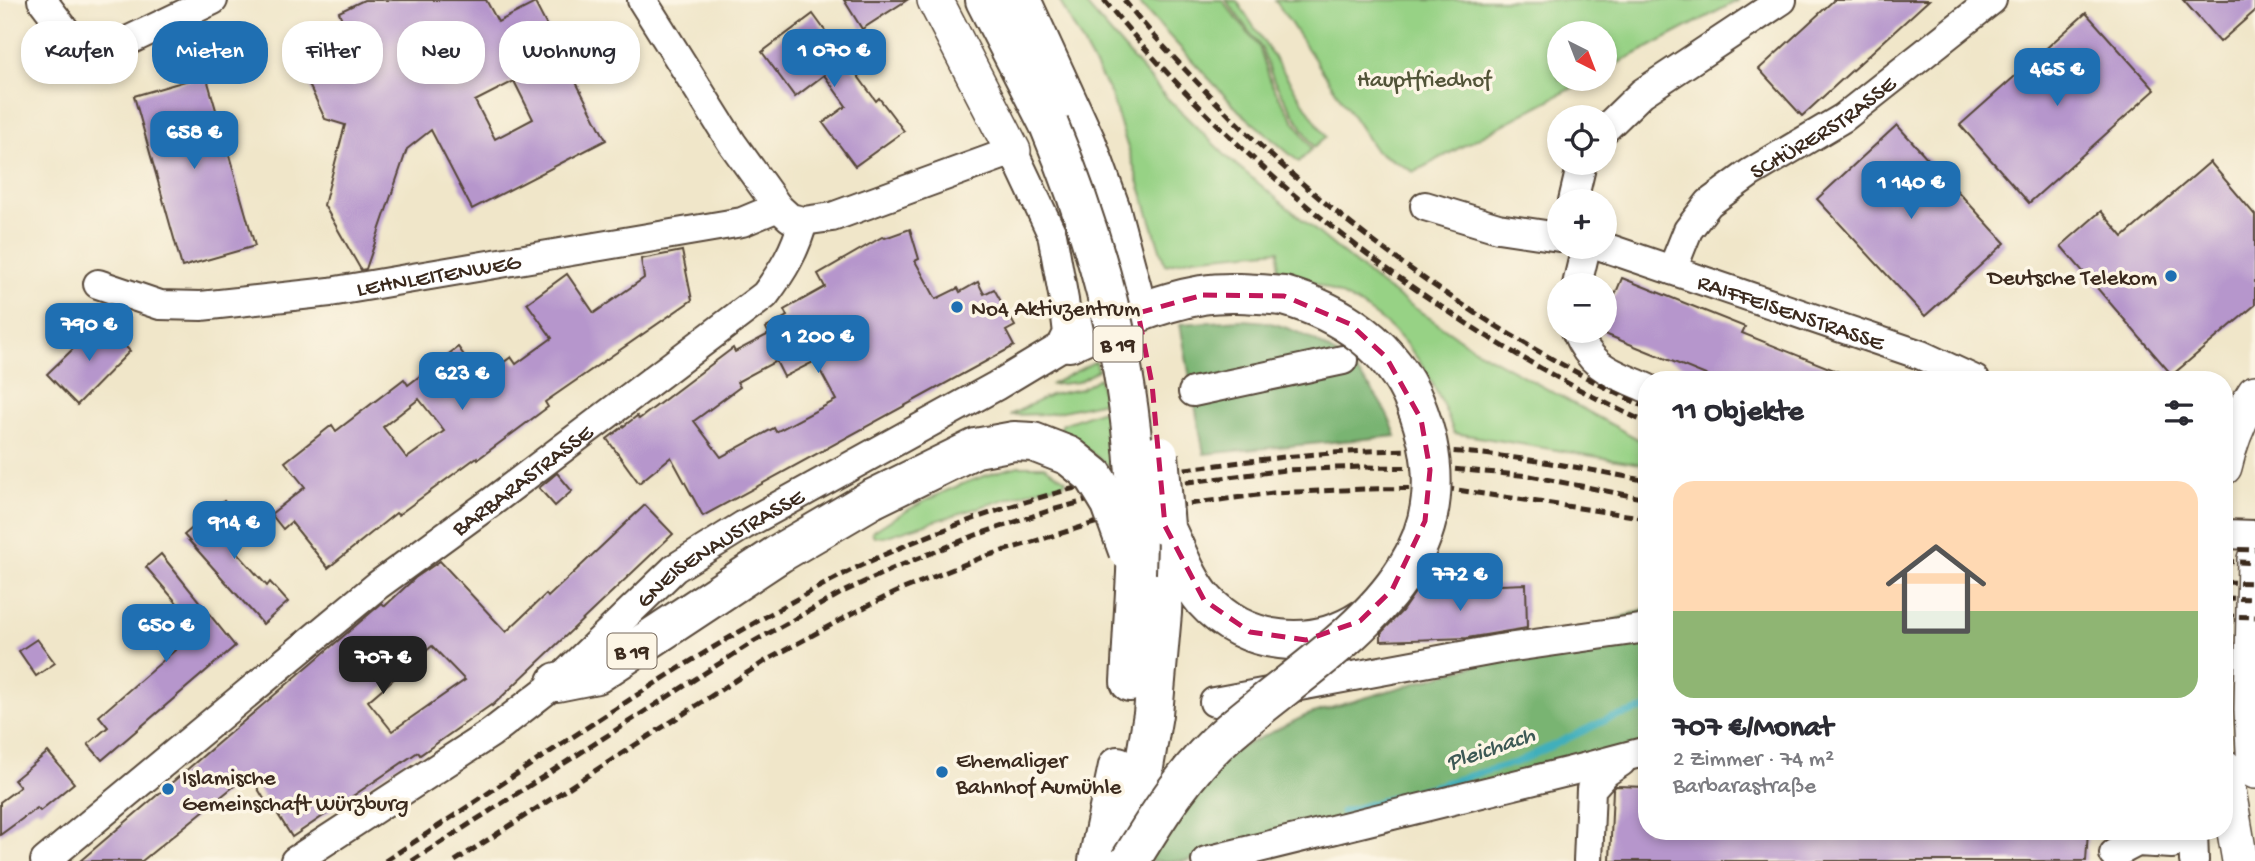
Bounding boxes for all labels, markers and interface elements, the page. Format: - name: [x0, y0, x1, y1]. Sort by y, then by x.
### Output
- chip: Kaufen: [21, 21, 138, 84]
- chip: Mieten: [152, 21, 268, 84]
- chip: Filter: [282, 21, 383, 84]
- chip: Neu: [397, 21, 485, 84]
- chip: Wohnung: [499, 21, 640, 84]
- north arrow: [1547, 21, 1617, 91]
- map controls: [1547, 21, 1617, 343]
- pin: 1 070 €: [769, 29, 899, 89]
- text: 1 070 €: [798, 38, 870, 65]
- pin: 465 €: [2008, 48, 2106, 108]
- text: 465 €: [2030, 57, 2084, 84]
- park label: Hauptfriedhof: [1357, 68, 1493, 95]
- street label: SCHÜRERSTRASSE: [1746, 70, 1904, 187]
- button: locate: [1547, 105, 1617, 175]
- pin: 658 €: [145, 111, 243, 171]
- text: 658 €: [166, 120, 222, 147]
- pin: 1 140 €: [1846, 162, 1976, 221]
- text: 1 140 €: [1877, 170, 1945, 197]
- button: +: [1547, 189, 1617, 259]
- street label: LEHNLEITENWEG: [355, 250, 524, 304]
- place label: Deutsche Telekom: [1986, 266, 2157, 293]
- marker: Deutsche Telekom: [2163, 268, 2179, 284]
- street label: RAIFFEISENSTRASSE: [1693, 270, 1889, 359]
- button: −: [1547, 273, 1617, 343]
- place label: No4 Aktivzentrum: [971, 297, 1140, 324]
- marker: No4 Aktivzentrum: [949, 299, 965, 315]
- pin: 790 €: [40, 304, 138, 363]
- text: 790 €: [61, 312, 117, 339]
- pin: 1 200 €: [753, 316, 883, 375]
- text: 1 200 €: [782, 324, 854, 351]
- road number: B 19: [1094, 326, 1142, 362]
- pin: 623 €: [413, 352, 511, 412]
- text: 623 €: [435, 361, 489, 388]
- icon: filters: [2160, 394, 2198, 432]
- text: 11 Objekte: [1673, 396, 1804, 431]
- street label: BARBARASTRASSE: [447, 419, 601, 544]
- street label: GNEISENAUSTRASSE: [632, 484, 811, 615]
- pin: 914 €: [185, 502, 283, 561]
- text: 914 €: [209, 510, 259, 537]
- icon: home: [1873, 526, 1999, 652]
- pin: 772 €: [1411, 554, 1509, 613]
- text: 772 €: [1433, 562, 1487, 589]
- pin: 650 €: [117, 604, 215, 664]
- text: 650 €: [138, 613, 194, 640]
- road number: B 19: [608, 634, 656, 668]
- pin: 707 €: [334, 636, 432, 696]
- text: 707 €: [355, 645, 411, 672]
- text: 707 €/Monat: [1673, 712, 1833, 747]
- water label: Pleichach: [1443, 721, 1540, 779]
- text: 2 Zimmer · 74 m²: [1673, 747, 1834, 774]
- place label: Ehemaliger Bahnhof Aumühle: [955, 749, 1122, 802]
- marker: Ehemaliger Bahnhof Aumühle: [934, 764, 950, 780]
- place label: Islamische Gemeinschaft Würzburg: [182, 766, 409, 819]
- text: Barbarastraße: [1673, 774, 1816, 801]
- marker: Islamische Gemeinschaft Würzburg: [160, 781, 176, 797]

